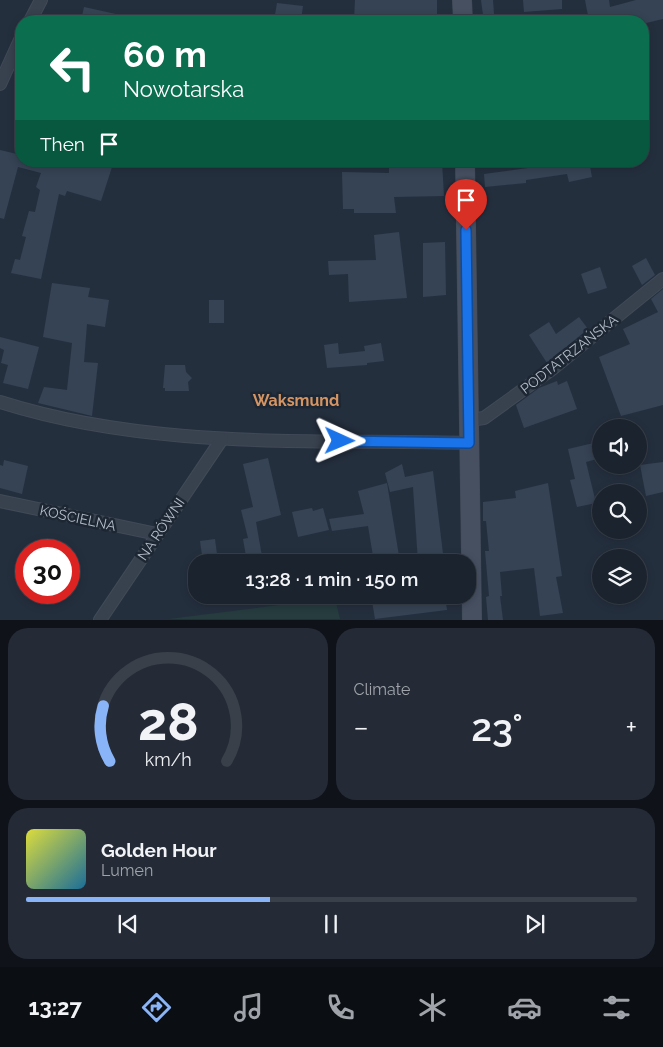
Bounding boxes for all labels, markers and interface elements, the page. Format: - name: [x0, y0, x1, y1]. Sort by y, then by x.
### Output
- text: 60 m: [123, 34, 207, 75]
- icon: left: [40, 35, 105, 100]
- text: Nowotarska: [123, 76, 244, 102]
- icon: arrive: [95, 130, 123, 158]
- text: Then: [40, 133, 85, 155]
- pin: [445, 179, 487, 230]
- icon: arrive: [452, 186, 480, 214]
- street label: PODTATRZAŃSKA: [517, 310, 621, 397]
- district label: Waksmund: [253, 391, 339, 410]
- position arrow: [313, 414, 365, 466]
- map controls: [592, 419, 647, 604]
- button: sound: [592, 419, 647, 474]
- button: search: [592, 484, 647, 539]
- street label: NA RÓWNI: [134, 494, 188, 563]
- street label: KOŚCIELNA: [38, 501, 118, 534]
- speed limit sign: 30: [15, 539, 80, 604]
- button: layers: [592, 549, 647, 604]
- text: 13:28 · 1 min · 150 m: [246, 568, 418, 590]
- text: Climate: [354, 680, 410, 699]
- text: 28: [137, 691, 198, 752]
- text: 23°: [471, 705, 523, 750]
- text: −: [354, 711, 369, 744]
- text: +: [625, 711, 637, 744]
- text: km/h: [144, 749, 191, 770]
- text: Golden Hour: [101, 839, 217, 861]
- text: Lumen: [101, 861, 153, 880]
- icon: previous: [114, 910, 142, 938]
- icon: pause: [317, 910, 345, 938]
- icon: next: [521, 910, 549, 938]
- icon: directions: [139, 990, 174, 1025]
- icon: music: [231, 990, 266, 1025]
- icon: phone: [323, 990, 358, 1025]
- icon: climate: [415, 990, 450, 1025]
- icon: car: [507, 990, 542, 1025]
- icon: filters: [599, 990, 634, 1025]
- text: 13:27: [29, 994, 82, 1020]

